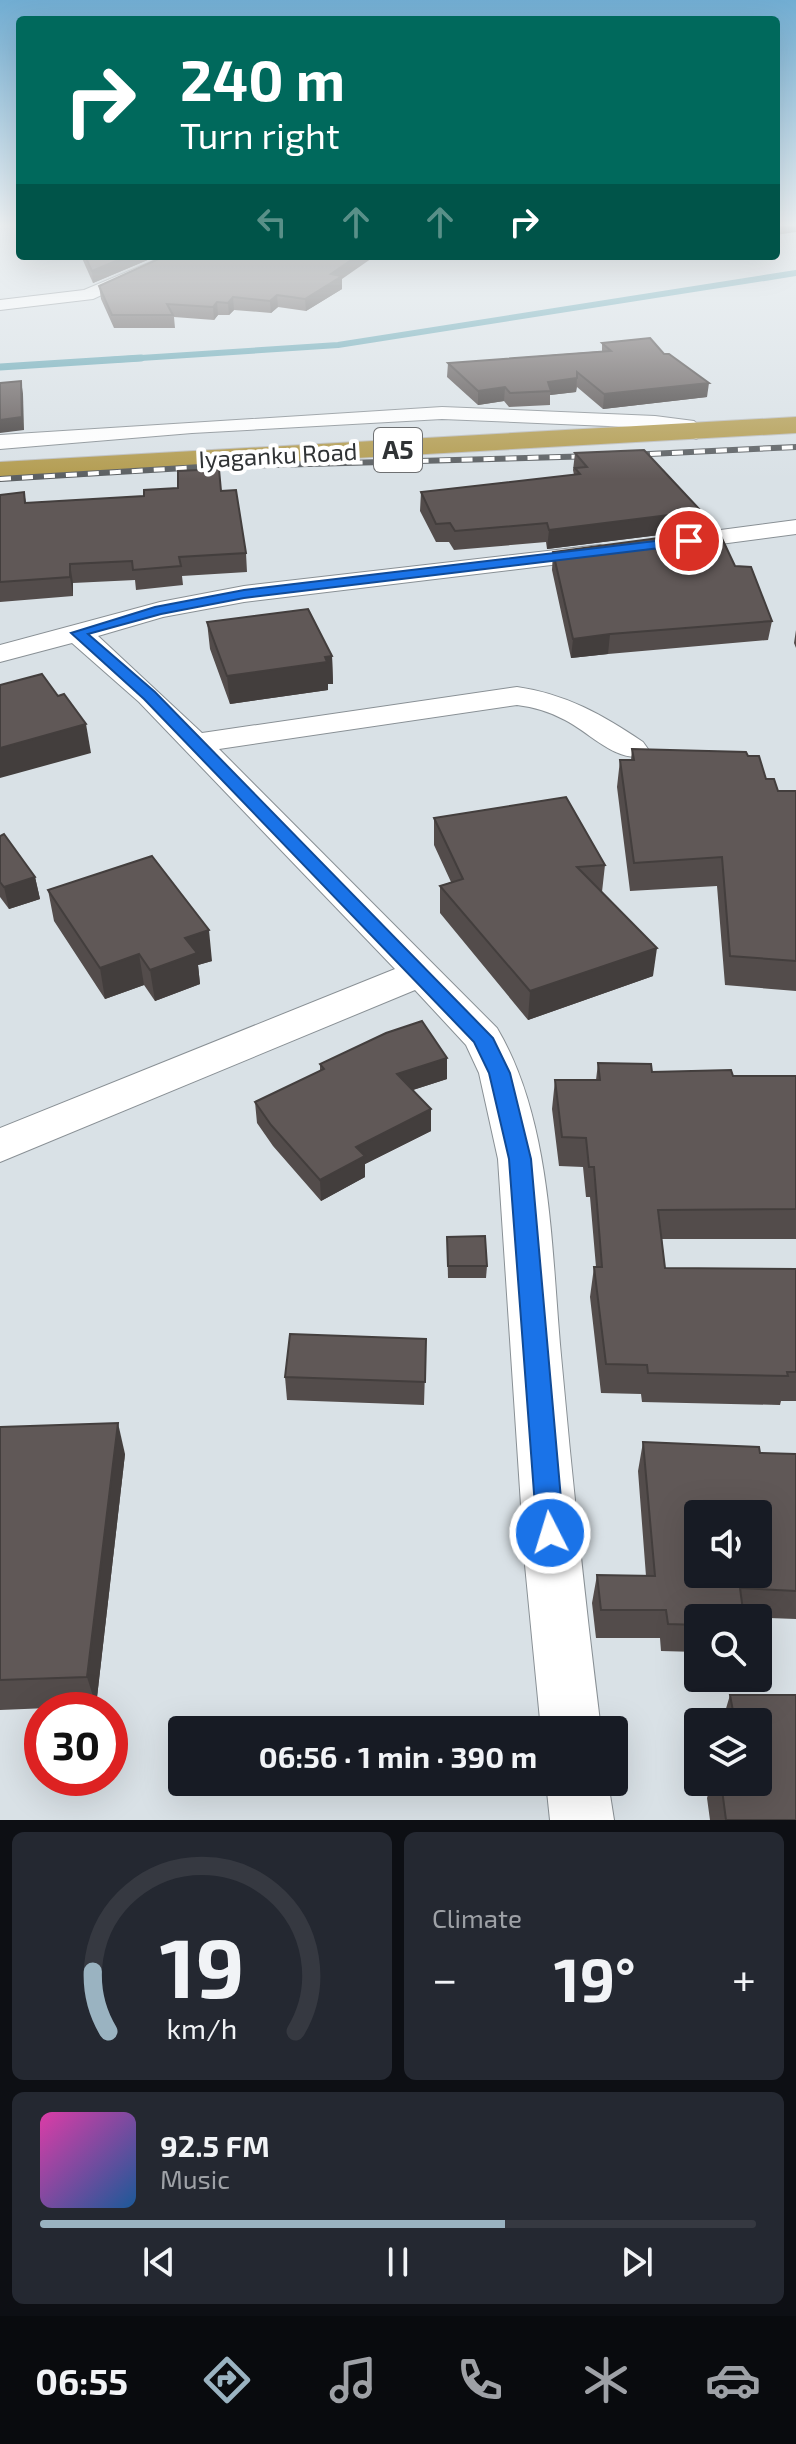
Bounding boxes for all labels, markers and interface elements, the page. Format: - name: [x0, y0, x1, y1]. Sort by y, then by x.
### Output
- text: 240 m: [180, 45, 345, 112]
- icon: right: [48, 48, 152, 152]
- text: Turn right: [180, 113, 340, 156]
- icon: left: [250, 200, 294, 244]
- icon: ahead: [334, 200, 378, 244]
- icon: ahead: [418, 200, 462, 244]
- icon: right: [502, 200, 546, 244]
- road number: A5: [374, 428, 422, 472]
- street label: Iyaganku Road: [198, 436, 358, 473]
- pin: [655, 507, 723, 575]
- icon: arrive: [667, 519, 711, 563]
- position arrow: [508, 1491, 592, 1575]
- map controls: [684, 1500, 772, 1796]
- button: sound: [684, 1500, 772, 1588]
- button: search: [684, 1604, 772, 1692]
- speed limit sign: 30: [24, 1692, 128, 1796]
- button: layers: [684, 1708, 772, 1796]
- text: 06:56 · 1 min · 390 m: [259, 1738, 537, 1774]
- text: Climate: [432, 1902, 522, 1933]
- text: 19: [159, 1915, 245, 2015]
- text: 19°: [554, 1942, 636, 2014]
- text: −: [432, 1951, 458, 2004]
- text: +: [732, 1951, 756, 2004]
- text: km/h: [167, 2010, 237, 2045]
- text: 92.5 FM: [160, 2127, 270, 2163]
- text: Music: [160, 2163, 230, 2194]
- icon: previous: [137, 2240, 181, 2284]
- icon: pause: [376, 2240, 420, 2284]
- icon: next: [615, 2240, 659, 2284]
- icon: directions: [199, 2352, 255, 2408]
- icon: music: [325, 2352, 381, 2408]
- icon: phone: [452, 2352, 508, 2408]
- icon: climate: [578, 2352, 634, 2408]
- icon: car: [705, 2352, 761, 2408]
- text: 06:55: [35, 2359, 128, 2402]

